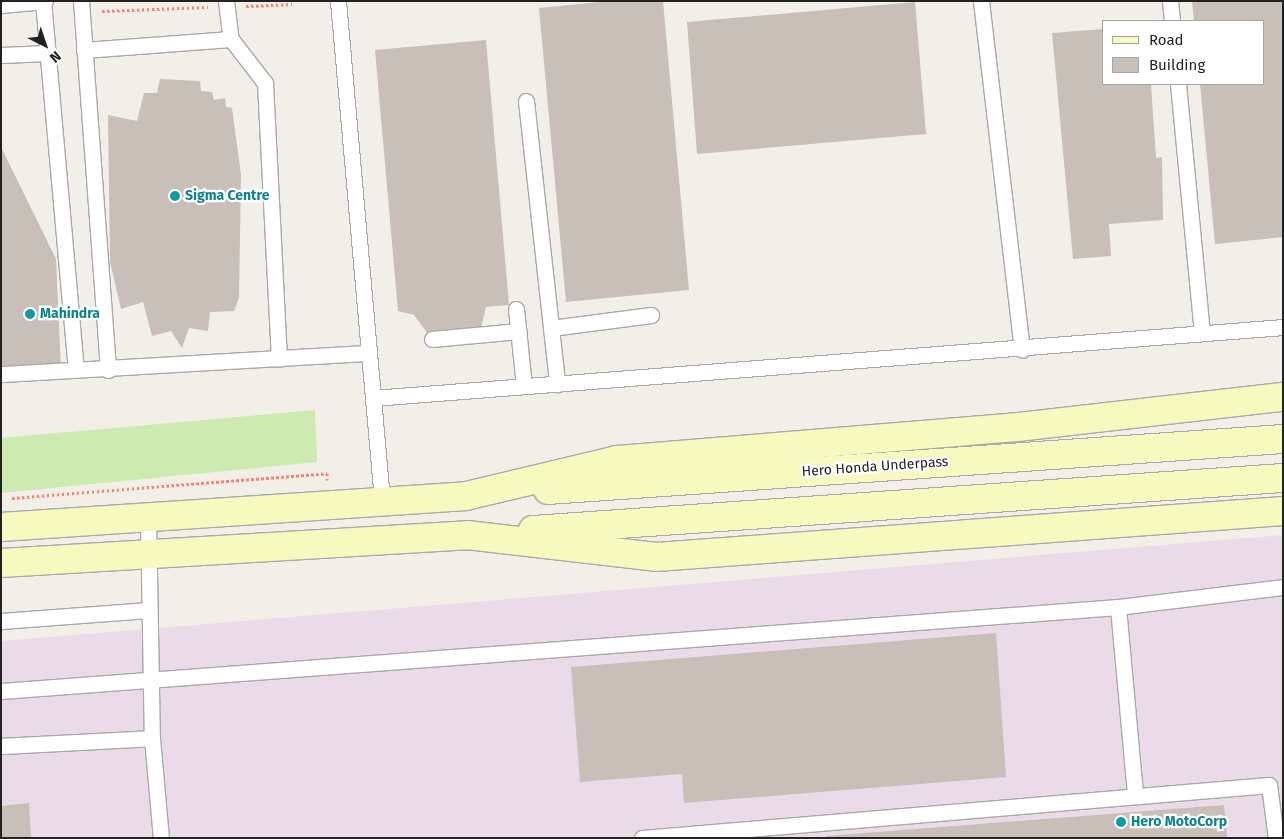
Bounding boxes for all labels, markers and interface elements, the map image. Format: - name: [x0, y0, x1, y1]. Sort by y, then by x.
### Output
- north arrow: [20, 20, 70, 70]
- legend: [1102, 20, 1264, 85]
- text: Road: [1149, 31, 1184, 49]
- text: N: [46, 47, 64, 66]
- text: Building: [1149, 56, 1205, 74]
- place label: Sigma Centre: [185, 188, 269, 204]
- marker: Sigma Centre: [169, 190, 181, 202]
- place label: Mahindra: [40, 306, 100, 322]
- marker: Mahindra: [24, 308, 36, 320]
- street label: Hero Honda Underpass: [801, 453, 949, 481]
- place label: Hero MotoCorp: [1131, 814, 1227, 830]
- marker: Hero MotoCorp: [1115, 816, 1127, 828]

